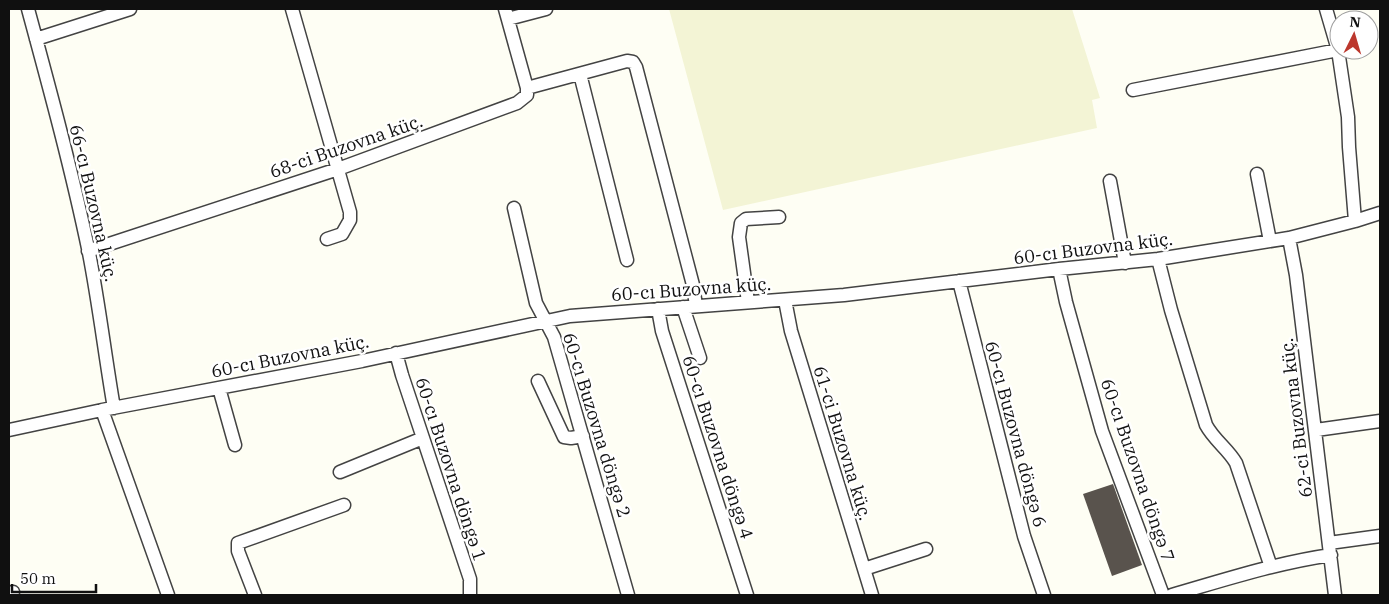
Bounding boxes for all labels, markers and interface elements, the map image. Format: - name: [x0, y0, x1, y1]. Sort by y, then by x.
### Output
- north arrow: [1329, 10, 1379, 60]
- text: N: [1349, 13, 1361, 31]
- street label: 68-ci Buzovna küç.: [266, 109, 426, 183]
- street label: 66-cı Buzovna küç.: [65, 122, 123, 284]
- street label: 60-cı Buzovna küç.: [1012, 227, 1174, 269]
- street label: 60-cı Buzovna küç.: [610, 272, 772, 306]
- street label: 60-cı Buzovna küç.: [209, 329, 371, 383]
- street label: 60-cı Buzovna döngə 2: [558, 330, 636, 520]
- street label: 62-ci Buzovna küç.: [1275, 337, 1317, 499]
- street label: 60-cı Buzovna döngə 6: [980, 338, 1052, 530]
- street label: 60-cı Buzovna döngə 4: [677, 352, 759, 542]
- street label: 61-ci Buzovna küç.: [809, 363, 877, 523]
- street label: 60-cı Buzovna döngə 1: [410, 374, 492, 564]
- street label: 60-cı Buzovna döngə 7: [1096, 375, 1180, 565]
- scale bar: [12, 562, 96, 594]
- text: 50 m: [20, 569, 56, 588]

